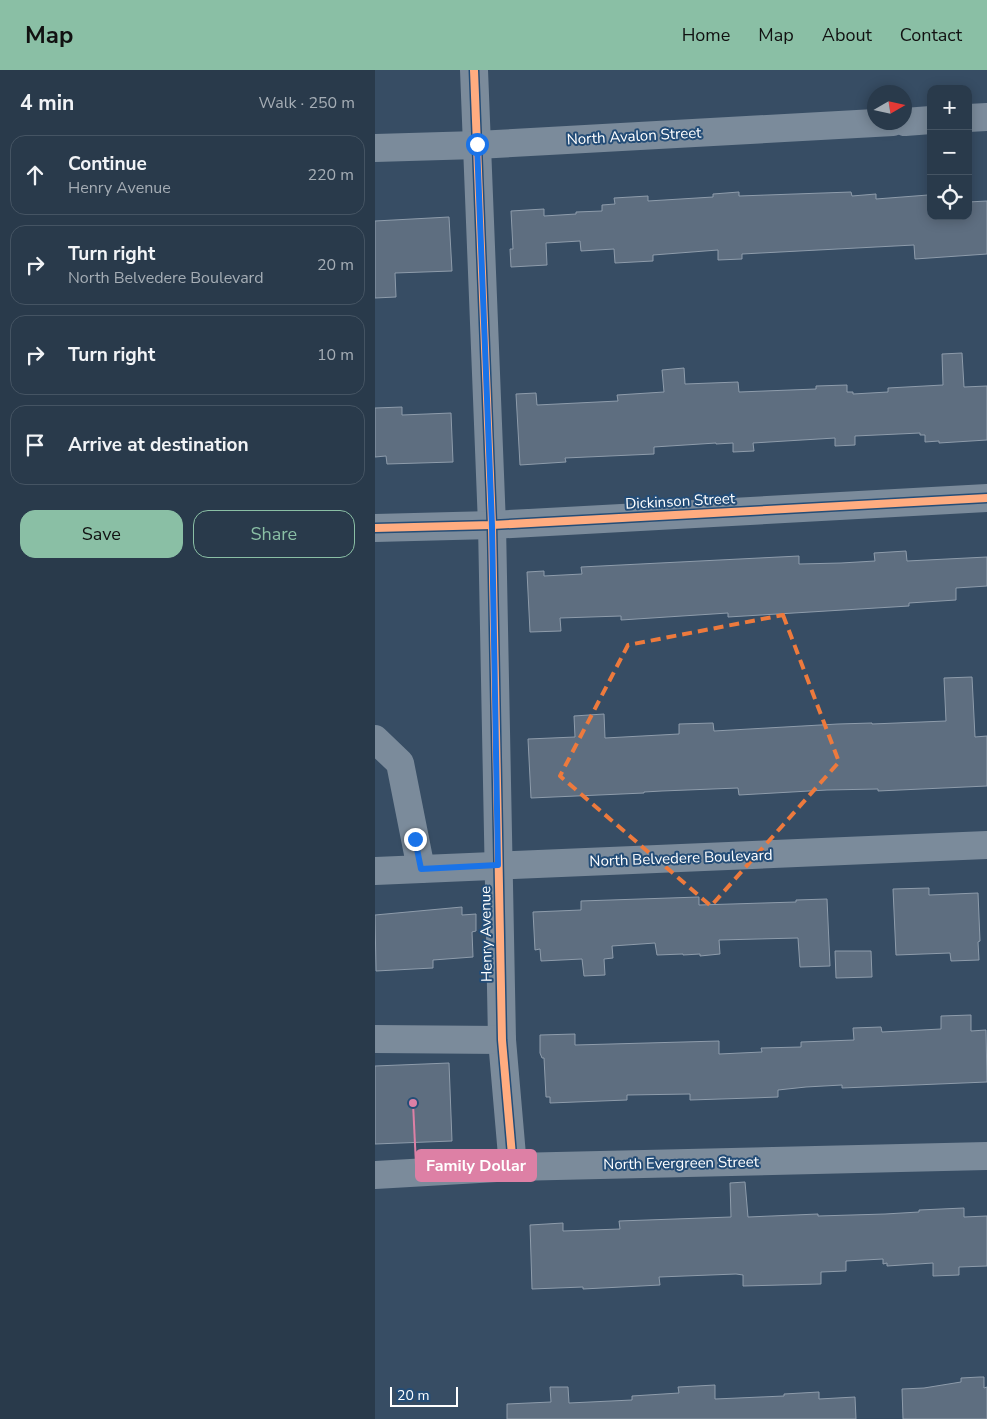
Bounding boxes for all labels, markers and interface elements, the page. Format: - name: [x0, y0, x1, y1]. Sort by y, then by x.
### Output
- text: Map: [25, 19, 73, 51]
- text: Home: [682, 23, 730, 47]
- text: Map: [758, 23, 794, 47]
- text: About: [822, 23, 872, 47]
- text: Contact: [900, 23, 962, 47]
- north arrow: [867, 85, 912, 130]
- map controls: [927, 85, 972, 220]
- button: +: [927, 85, 972, 130]
- text: 4 min: [20, 89, 74, 117]
- text: Walk · 250 m: [259, 92, 355, 114]
- street label: North Avalon Street: [566, 122, 703, 150]
- button: −: [927, 130, 972, 175]
- route start: [466, 133, 489, 156]
- text: Continue: [68, 151, 147, 177]
- icon: ahead: [21, 161, 49, 189]
- text: 220 m: [307, 164, 354, 186]
- button: locate: [927, 175, 972, 220]
- text: Henry Avenue: [68, 177, 171, 199]
- text: Turn right: [68, 241, 155, 267]
- icon: right: [21, 251, 49, 279]
- text: 20 m: [317, 254, 354, 276]
- text: North Belvedere Boulevard: [68, 267, 264, 289]
- icon: right: [21, 341, 49, 369]
- text: Turn right: [68, 342, 155, 368]
- text: 10 m: [317, 344, 354, 366]
- icon: arrive: [21, 431, 49, 459]
- text: Arrive at destination: [68, 432, 249, 458]
- street label: Dickinson Street: [625, 488, 736, 514]
- button: Save: [20, 510, 183, 558]
- button: Share: [193, 510, 355, 558]
- route end: [404, 828, 427, 851]
- street label: North Belvedere Boulevard: [589, 845, 773, 871]
- street label: Henry Avenue: [475, 886, 497, 982]
- callout: Family Dollar: [416, 1150, 536, 1181]
- street label: North Evergreen Street: [603, 1152, 760, 1174]
- text: Family Dollar: [426, 1155, 527, 1177]
- scale bar: [390, 1384, 457, 1407]
- text: 20 m: [397, 1386, 429, 1405]

